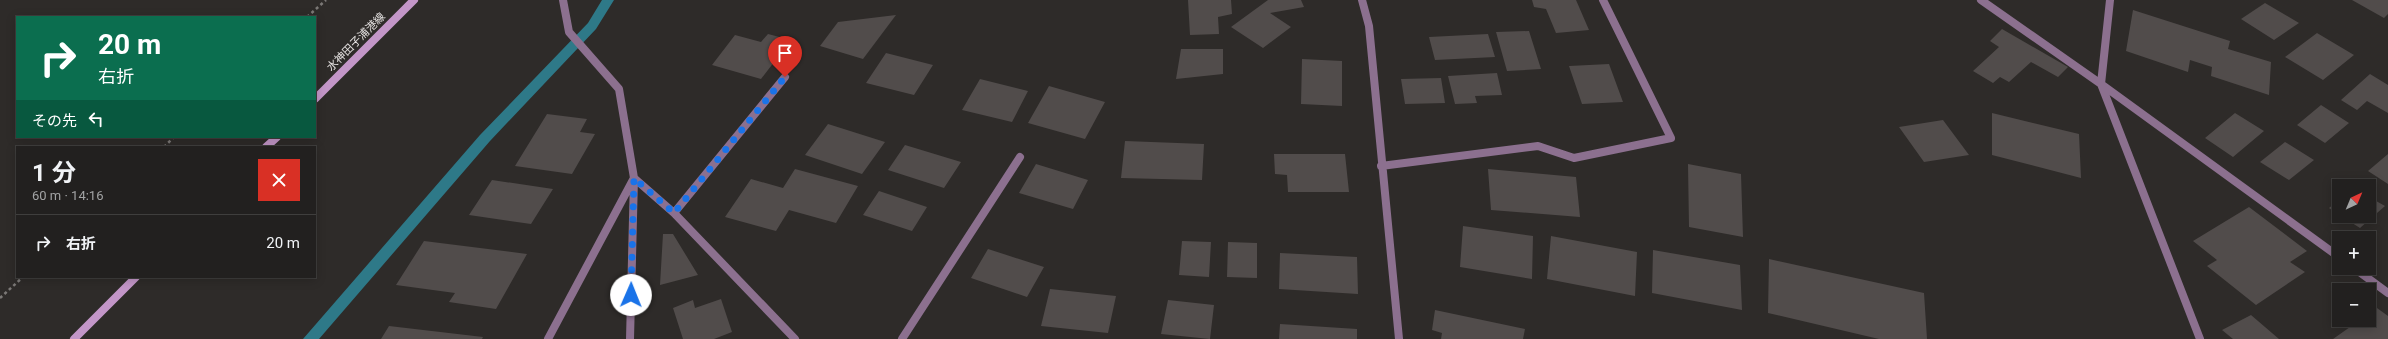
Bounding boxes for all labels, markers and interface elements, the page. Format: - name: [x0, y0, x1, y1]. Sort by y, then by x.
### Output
- street label: 水神田子浦港線: [324, 10, 388, 74]
- text: 20 m: [98, 28, 161, 61]
- icon: right: [32, 32, 84, 84]
- pin: [768, 36, 802, 77]
- icon: arrive: [774, 42, 796, 64]
- text: 右折: [98, 66, 134, 87]
- icon: left: [85, 108, 107, 130]
- text: その先: [32, 112, 77, 130]
- text: 1 分: [32, 159, 76, 187]
- button: close: [258, 159, 300, 201]
- north arrow: [2332, 179, 2376, 223]
- map controls: [2332, 179, 2376, 327]
- text: 60 m · 14:16: [32, 188, 103, 203]
- button: +: [2332, 231, 2376, 275]
- icon: right: [32, 232, 54, 254]
- text: 20 m: [266, 234, 300, 252]
- text: 右折: [66, 235, 96, 253]
- position arrow: [610, 274, 652, 316]
- button: −: [2332, 283, 2376, 327]

